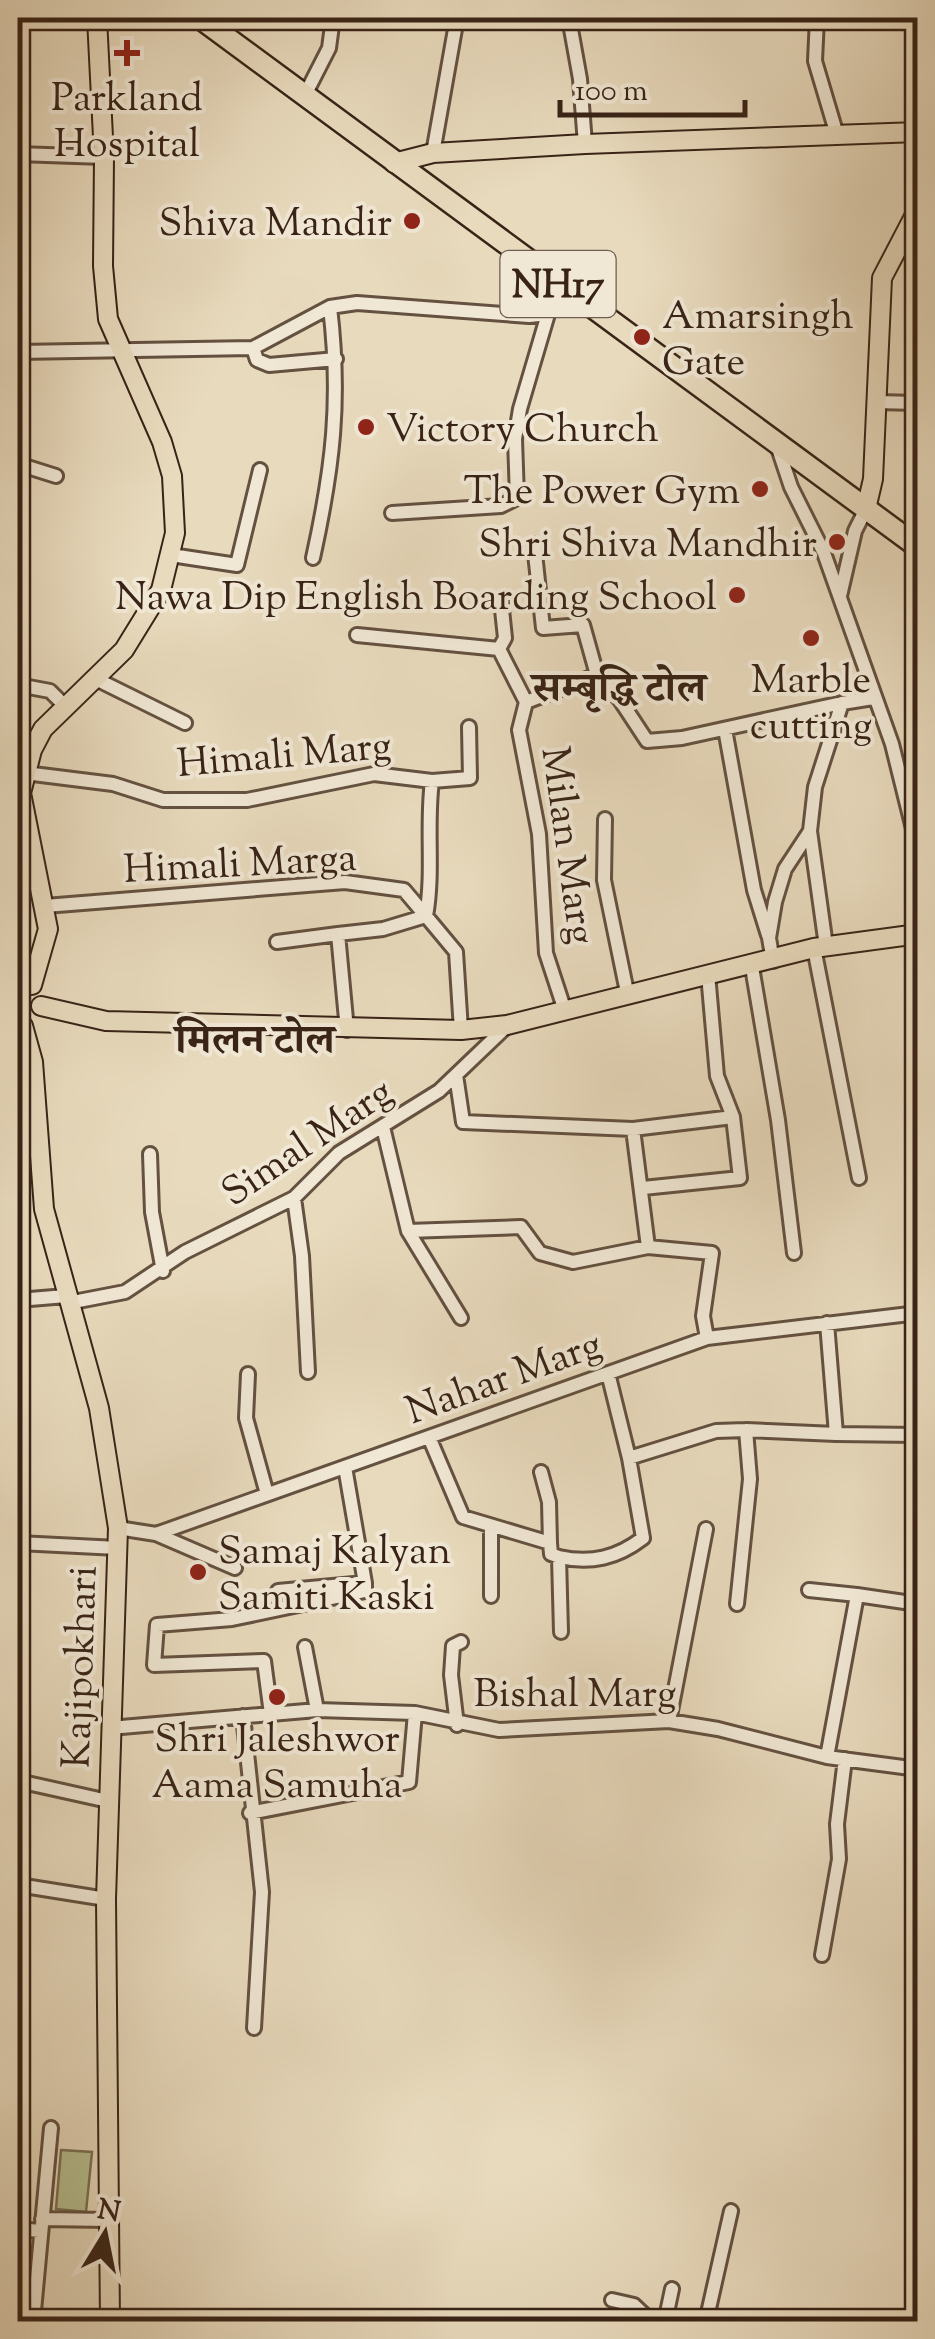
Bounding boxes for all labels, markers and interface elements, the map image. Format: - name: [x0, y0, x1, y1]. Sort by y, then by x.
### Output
- marker: Parkland Hospital: [114, 40, 140, 66]
- scale bar: [560, 55, 745, 117]
- text: 100 m: [575, 71, 648, 114]
- place label: Parkland Hospital: [51, 72, 203, 175]
- place label: Shiva Mandir: [158, 197, 392, 254]
- marker: Shiva Mandir: [401, 210, 423, 232]
- road number: NH17: [500, 251, 616, 317]
- place label: Amarsingh Gate: [662, 290, 854, 393]
- marker: Amarsingh Gate: [631, 326, 653, 348]
- place label: Victory Church: [386, 403, 659, 460]
- marker: Victory Church: [355, 416, 377, 438]
- place label: The Power Gym: [463, 465, 740, 522]
- marker: The Power Gym: [749, 478, 771, 500]
- place label: Shri Shiva Mandhir: [478, 518, 817, 575]
- marker: Shri Shiva Mandhir: [826, 531, 848, 553]
- place label: Nawa Dip English Boarding School: [115, 571, 717, 628]
- marker: Nawa Dip English Boarding School: [726, 584, 748, 606]
- marker: Marble cutting: [800, 627, 822, 649]
- place label: Marble cutting: [750, 654, 872, 757]
- district label: सम्बृद्धि टोल: [529, 661, 709, 721]
- street label: Himali Marg: [175, 720, 394, 795]
- street label: Milan Marg: [523, 743, 608, 948]
- street label: Himali Marga: [122, 832, 358, 901]
- district label: मिलन टोल: [172, 1013, 338, 1073]
- street label: Simal Marg: [212, 1066, 406, 1223]
- street label: Nahar Marg: [399, 1319, 610, 1442]
- place label: Samaj Kalyan Samiti Kaski: [218, 1525, 451, 1628]
- marker: Samaj Kalyan Samiti Kaski: [187, 1561, 209, 1583]
- street label: Kajipokhari: [50, 1565, 115, 1769]
- street label: Bishal Marg: [473, 1668, 677, 1725]
- marker: Shri Jaleshwor Aama Samuha: [266, 1686, 288, 1708]
- place label: Shri Jaleshwor Aama Samuha: [152, 1713, 402, 1816]
- north arrow: [55, 2184, 155, 2284]
- text: N: [94, 2191, 123, 2234]

